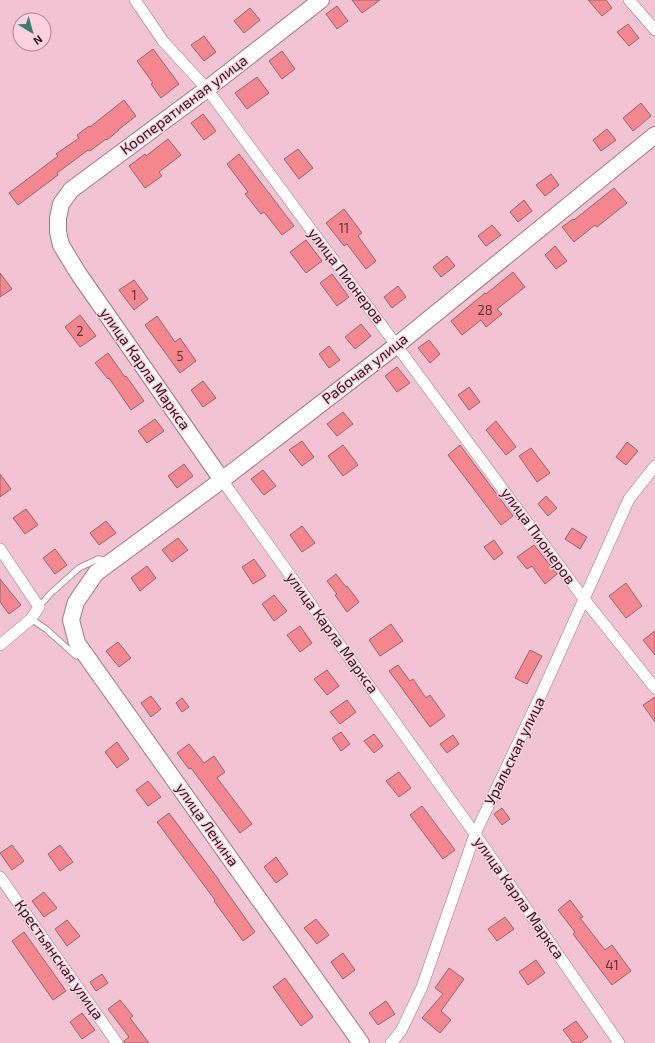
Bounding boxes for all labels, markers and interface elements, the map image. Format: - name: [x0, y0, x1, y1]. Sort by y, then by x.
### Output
- north arrow: [12, 12, 52, 52]
- text: N: [31, 33, 45, 48]
- street label: Кооперативная улица: [116, 50, 251, 159]
- house number: 11: [339, 220, 349, 236]
- street label: улица Пионеров: [304, 224, 389, 327]
- house number: 1: [131, 287, 137, 303]
- house number: 28: [477, 302, 493, 318]
- street label: улица Карла Маркса: [96, 304, 195, 434]
- house number: 2: [76, 323, 84, 339]
- street label: Рабочая улица: [318, 329, 411, 408]
- house number: 5: [177, 348, 184, 364]
- street label: улица Пионеров: [497, 484, 580, 588]
- street label: улица Карла Маркса: [282, 568, 383, 697]
- street label: Уральская улица: [480, 693, 549, 808]
- street label: улица Ленина: [172, 779, 243, 870]
- street label: улица Карла Маркса: [470, 833, 569, 963]
- street label: Крестьянская улица: [11, 896, 108, 1023]
- house number: 41: [605, 957, 619, 973]

